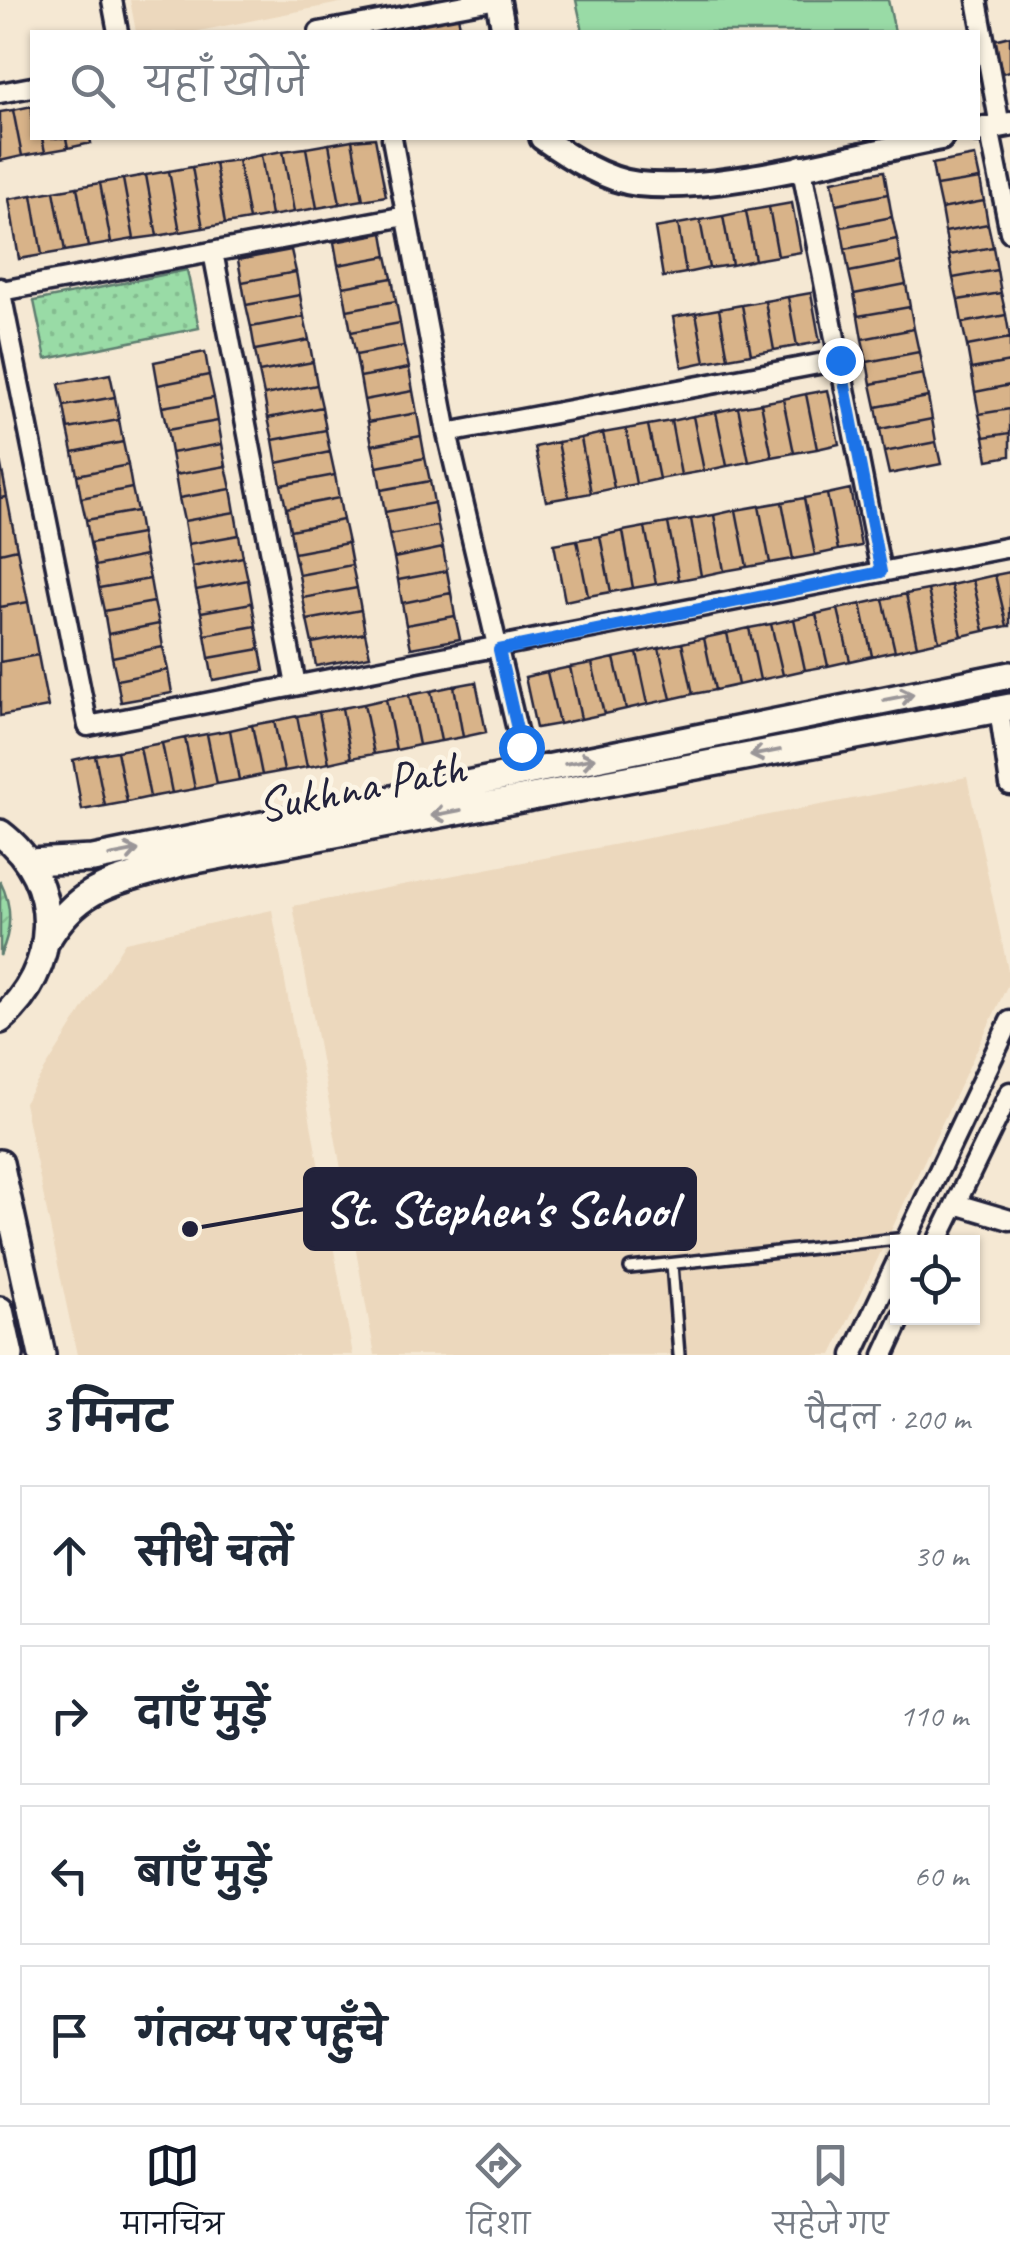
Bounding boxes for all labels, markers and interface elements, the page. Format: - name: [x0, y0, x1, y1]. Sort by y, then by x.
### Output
- search box: [30, 30, 980, 140]
- icon: search: [65, 58, 120, 113]
- text: यहाँ खोजें: [145, 59, 308, 106]
- route end: [818, 338, 864, 384]
- one-way arrow: [882, 687, 914, 706]
- route start: [499, 725, 545, 771]
- street label: Sukhna Path: [252, 736, 472, 835]
- one-way arrow: [749, 744, 782, 763]
- one-way arrow: [563, 751, 595, 770]
- one-way arrow: [430, 804, 463, 823]
- one-way arrow: [108, 842, 140, 861]
- callout: St. Stephen's School: [305, 1169, 695, 1249]
- text: St. Stephen's School: [324, 1178, 685, 1241]
- map controls: [890, 1235, 980, 1325]
- button: locate: [890, 1235, 980, 1325]
- text: 3 मिनट: [40, 1391, 171, 1444]
- text: पैदल · 200 m: [806, 1398, 970, 1439]
- icon: ahead: [42, 1528, 97, 1583]
- text: सीधे चलें: [137, 1529, 292, 1576]
- text: 30 m: [914, 1535, 968, 1576]
- icon: right: [42, 1688, 97, 1743]
- text: दाएँ मुड़ें: [137, 1689, 269, 1736]
- text: 110 m: [899, 1695, 968, 1736]
- icon: left: [42, 1848, 97, 1903]
- text: बाएँ मुड़ें: [137, 1849, 270, 1896]
- text: 60 m: [914, 1855, 968, 1896]
- icon: arrive: [42, 2008, 97, 2063]
- text: गंतव्य पर पहुँचे: [137, 2009, 386, 2056]
- tab: मानचित्र: [121, 2138, 224, 2255]
- tab: दिशा: [467, 2138, 530, 2255]
- tab: सहेजे गए: [773, 2138, 889, 2255]

